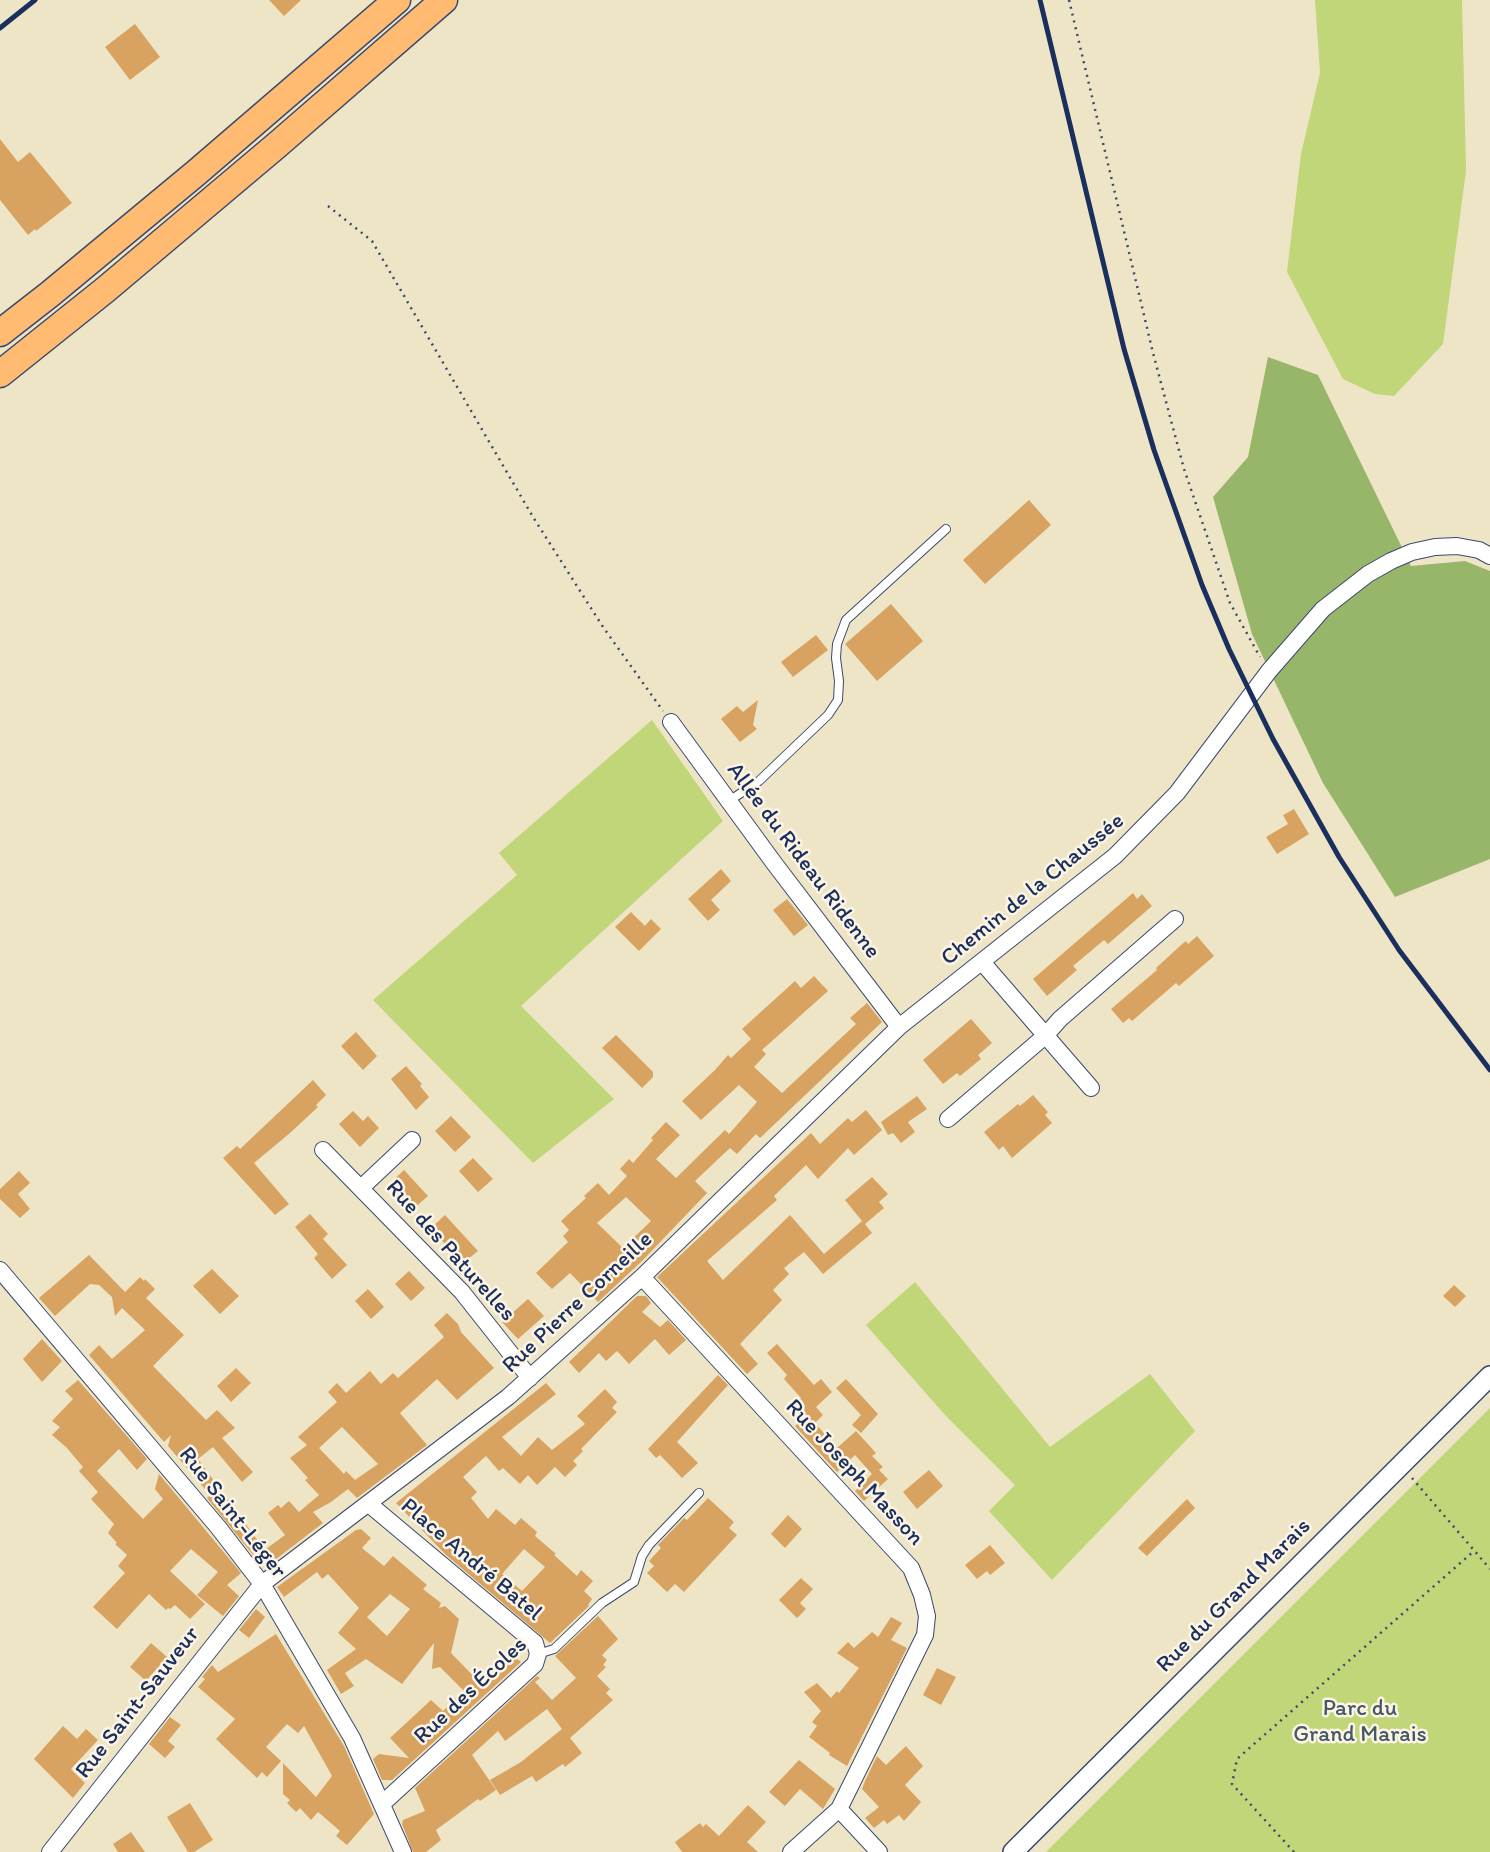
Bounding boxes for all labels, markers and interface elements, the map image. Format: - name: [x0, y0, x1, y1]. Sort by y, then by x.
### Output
- street label: Allée du Rideau Ridenne: [720, 757, 886, 965]
- street label: Chemin de la Chaussée: [936, 808, 1130, 972]
- street label: Rue des Paturelles: [379, 1174, 521, 1328]
- street label: Rue Pierre Corneille: [497, 1226, 659, 1380]
- street label: Rue Joseph Masson: [779, 1394, 929, 1552]
- street label: Rue Saint-Léger: [172, 1442, 292, 1584]
- street label: Place André Batel: [395, 1493, 547, 1627]
- street label: Rue du Grand Marais: [1151, 1513, 1317, 1679]
- street label: Rue Saint-Sauveur: [70, 1621, 206, 1785]
- street label: Rue des Écoles: [409, 1632, 533, 1750]
- park label: Parc du Grand Marais: [1293, 1695, 1427, 1749]

